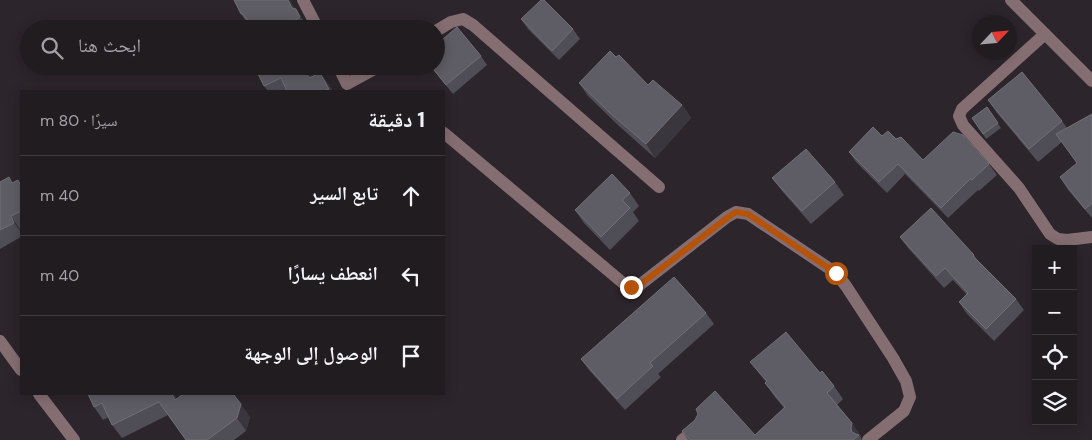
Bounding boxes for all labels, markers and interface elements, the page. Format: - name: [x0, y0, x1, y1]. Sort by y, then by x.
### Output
- north arrow: [972, 15, 1017, 60]
- search box: [20, 20, 445, 75]
- text: ابحث هنا: [78, 33, 141, 58]
- icon: search: [38, 34, 66, 62]
- text: 1 دقيقة: [368, 106, 425, 134]
- text: سيرًا · 80 m: [40, 110, 117, 131]
- text: تابع السير: [310, 181, 378, 206]
- icon: ahead: [397, 182, 425, 210]
- text: 40 m: [40, 185, 79, 206]
- map controls: [1032, 245, 1077, 425]
- button: +: [1032, 245, 1077, 290]
- text: انعطف يسارًا: [287, 261, 378, 286]
- icon: left: [397, 262, 425, 290]
- route start: [825, 262, 848, 285]
- text: 40 m: [40, 265, 79, 286]
- route end: [620, 276, 643, 299]
- button: −: [1032, 290, 1077, 335]
- button: locate: [1032, 335, 1077, 380]
- text: الوصول إلى الوجهة: [244, 341, 378, 366]
- icon: arrive: [397, 342, 425, 370]
- button: layers: [1032, 380, 1077, 425]

